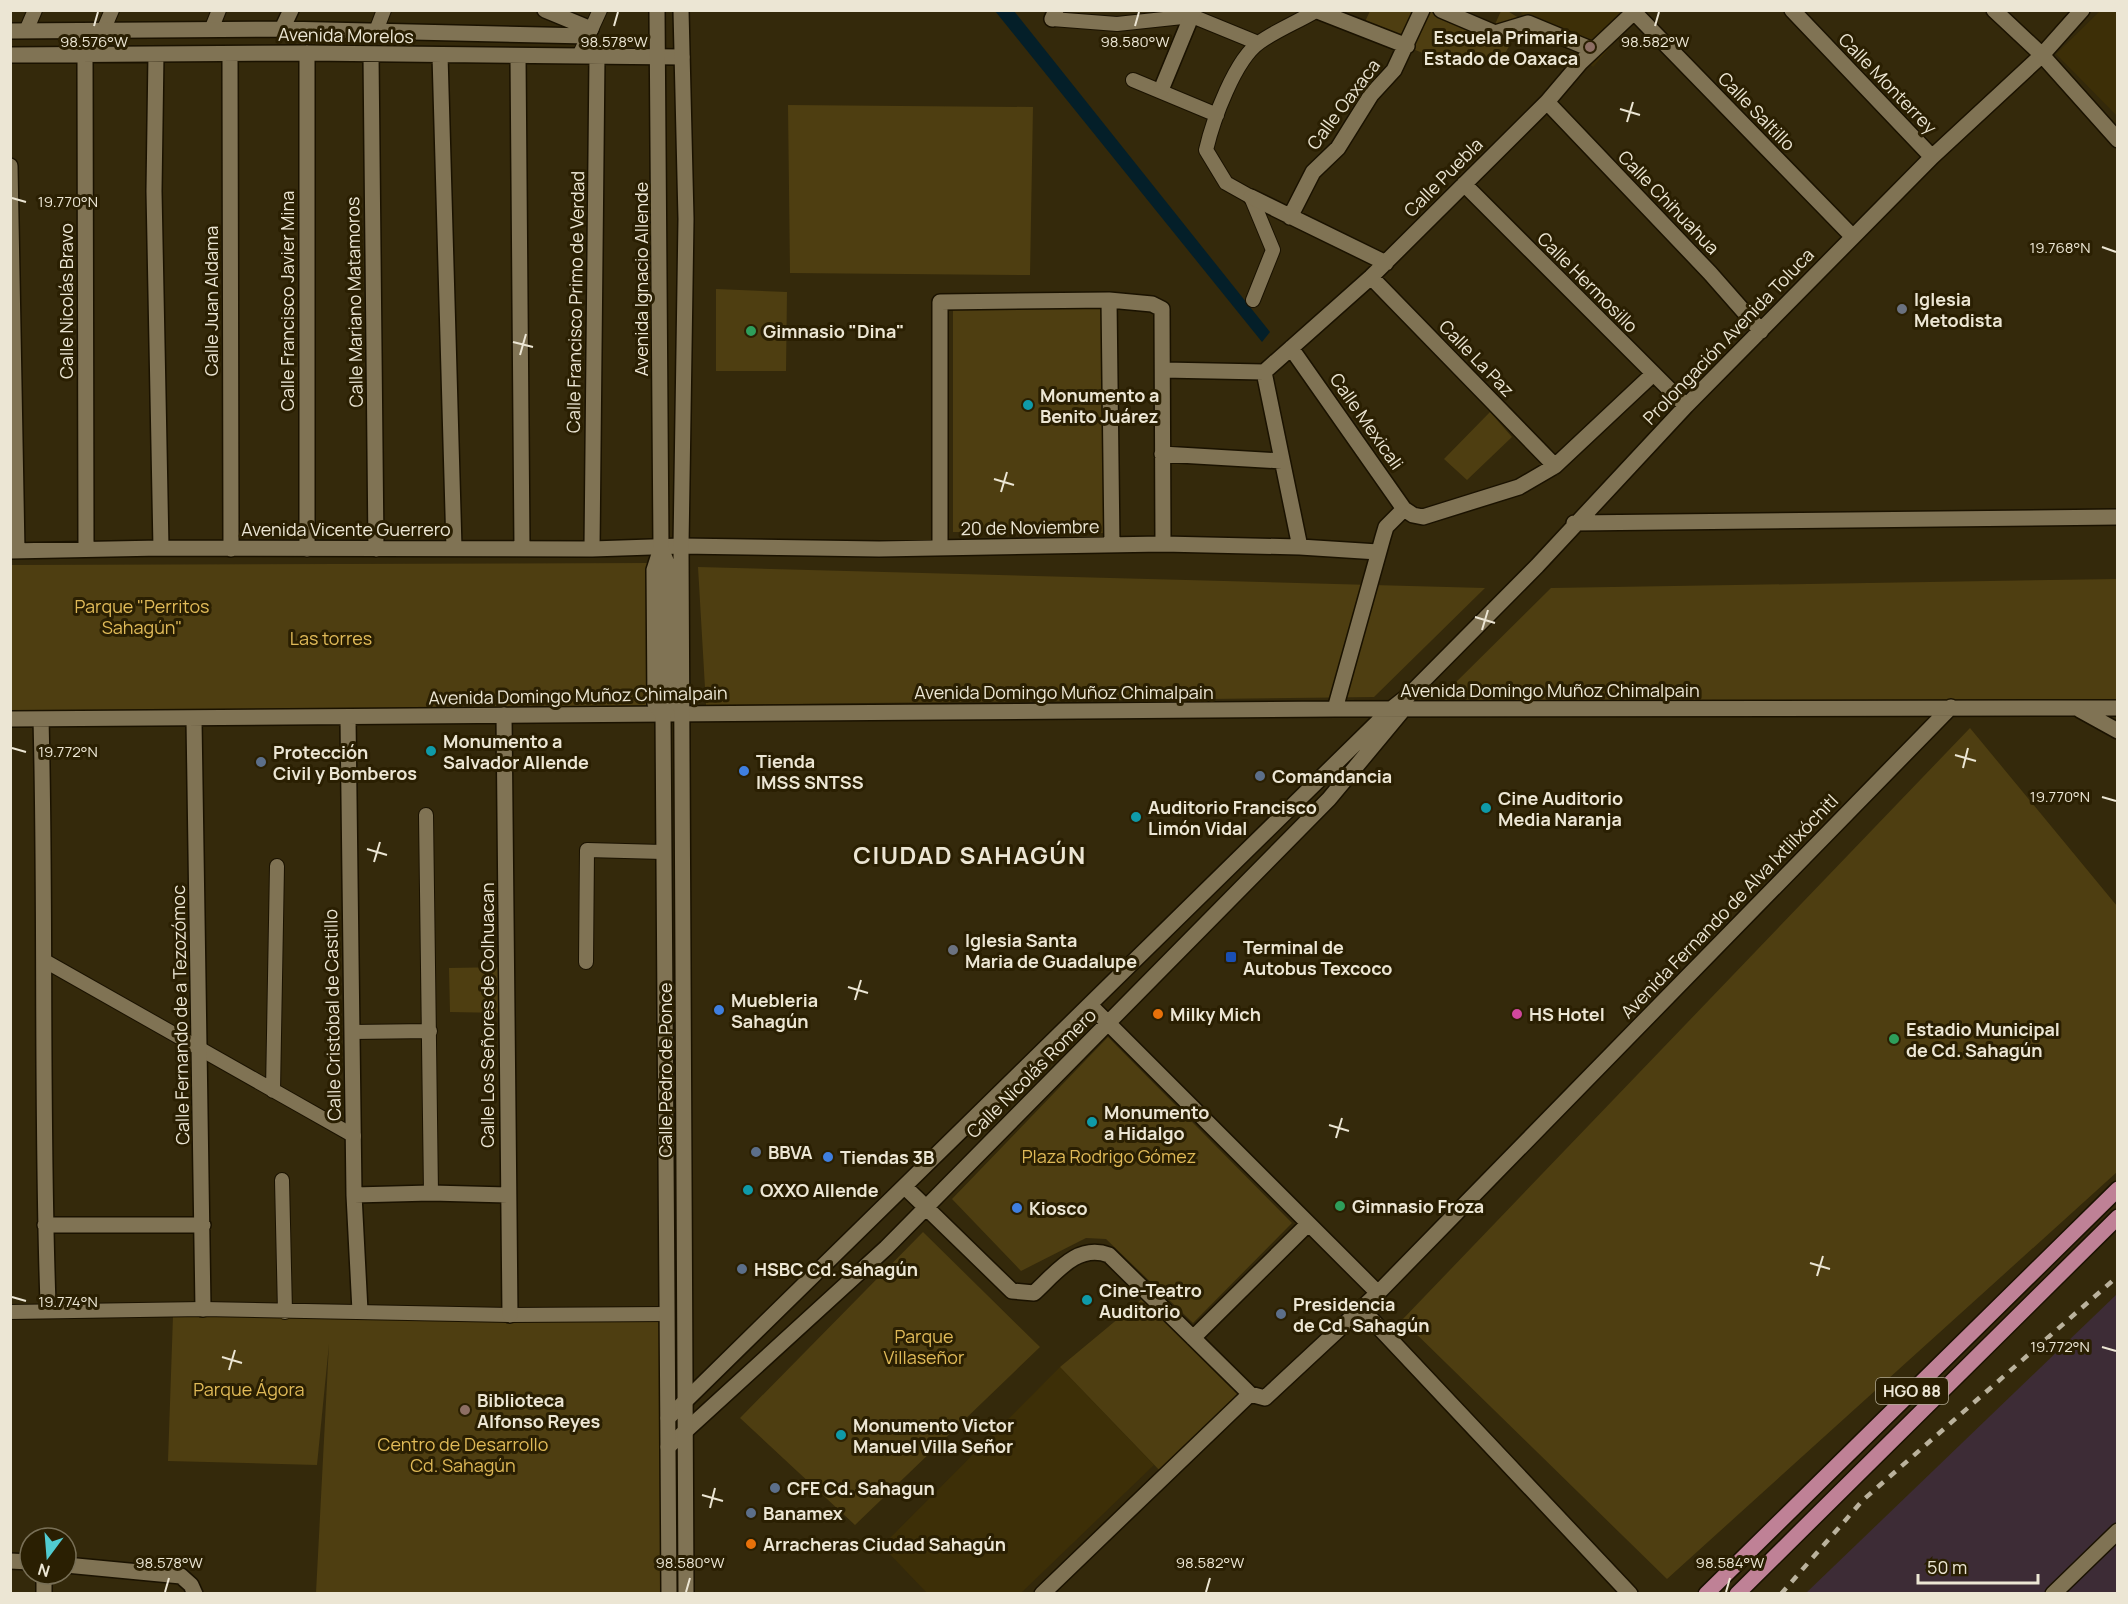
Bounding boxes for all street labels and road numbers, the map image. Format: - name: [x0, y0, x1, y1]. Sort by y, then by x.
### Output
- street label: Avenida Morelos: [278, 22, 414, 48]
- street label: Calle Monterrey: [1834, 27, 1943, 139]
- street label: Calle Oaxaca: [1301, 54, 1385, 154]
- street label: Calle Saltillo: [1713, 66, 1801, 156]
- street label: Calle Puebla: [1398, 132, 1488, 222]
- street label: Calle Chihuahua: [1613, 145, 1725, 259]
- street label: Calle Francisco Primo de Verdad: [561, 171, 589, 433]
- street label: Avenida Ignacio Allende: [629, 182, 653, 376]
- street label: Calle Francisco Javier Mina: [275, 191, 299, 411]
- street label: Calle Mariano Matamoros: [340, 197, 368, 407]
- street label: Calle Nicolás Bravo: [54, 223, 78, 379]
- street label: Calle Juan Aldama: [199, 226, 223, 376]
- street label: Calle Hermosillo: [1532, 226, 1644, 338]
- street label: Prolongación Avenida Toluca: [1637, 243, 1819, 429]
- street label: Calle La Paz: [1434, 314, 1520, 402]
- street label: Calle Mexicali: [1325, 368, 1409, 474]
- street label: 20 de Noviembre: [961, 514, 1099, 540]
- street label: Avenida Vicente Guerrero: [241, 517, 451, 541]
- street label: Avenida Domingo Muñoz Chimalpain: [1400, 678, 1700, 702]
- street label: Avenida Domingo Muñoz Chimalpain: [428, 680, 728, 710]
- street label: Avenida Domingo Muñoz Chimalpain: [914, 680, 1214, 704]
- street label: Avenida Fernando de Alva Ixtlilxóchitl: [1615, 789, 1843, 1023]
- street label: Calle Los Señores de Colhuacan: [475, 882, 499, 1148]
- street label: Calle Fernando de a Tezozómoc: [166, 885, 194, 1145]
- street label: Calle Cristóbal de Castillo: [318, 909, 346, 1121]
- street label: Calle Pedro de Ponce: [653, 982, 677, 1158]
- street label: Calle Nicolás Romero: [961, 1003, 1101, 1143]
- road number: HGO 88: [1876, 1378, 1948, 1404]

